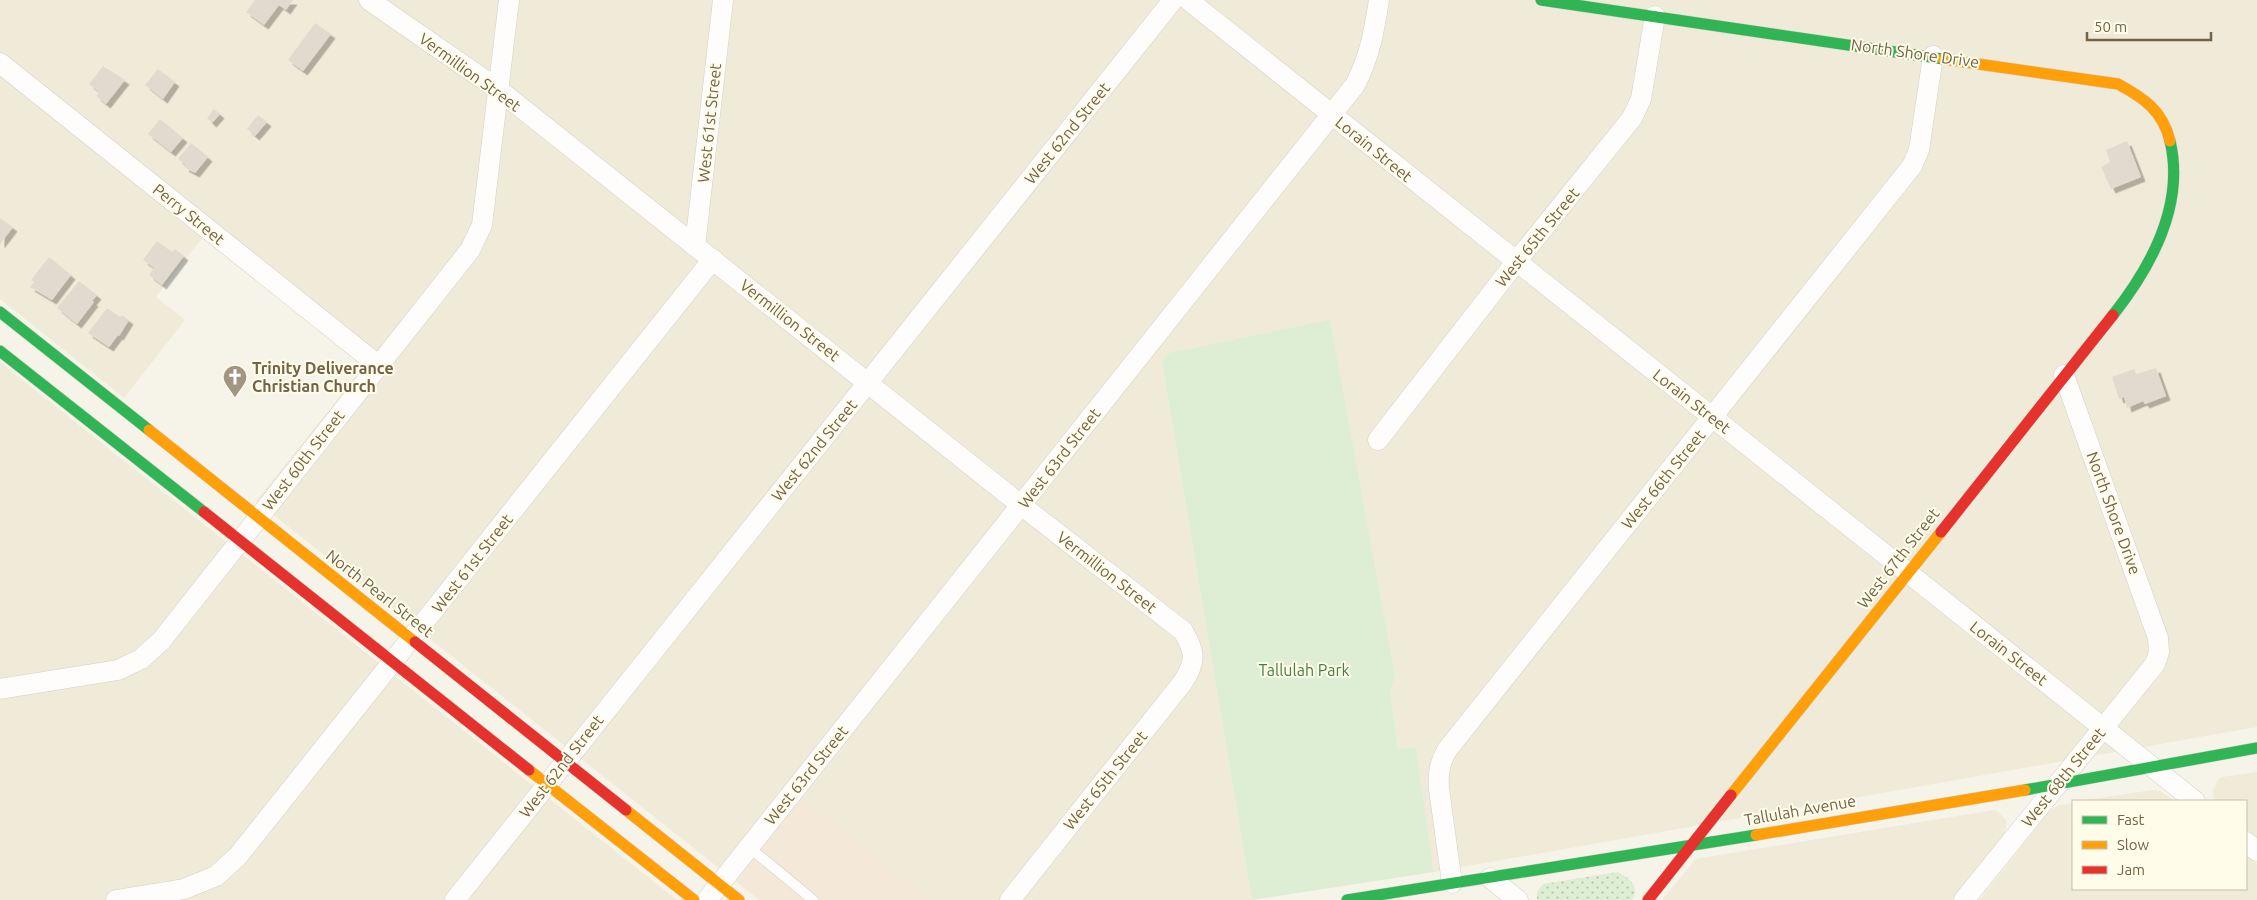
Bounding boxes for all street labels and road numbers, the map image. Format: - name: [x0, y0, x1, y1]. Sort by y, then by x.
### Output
- street label: Vermillion Street: [416, 29, 525, 115]
- street label: North Shore Drive: [1850, 35, 1980, 71]
- street label: West 61st Street: [694, 62, 724, 184]
- street label: West 62nd Street: [1021, 78, 1114, 187]
- street label: Lorain Street: [1332, 113, 1416, 186]
- street label: Perry Street: [150, 180, 229, 249]
- street label: West 65th Street: [1492, 183, 1583, 290]
- street label: Vermillion Street: [737, 276, 844, 365]
- street label: Lorain Street: [1650, 365, 1735, 437]
- street label: West 62nd Street: [768, 395, 861, 504]
- street label: West 63rd Street: [1014, 404, 1104, 512]
- street label: West 60th Street: [258, 406, 348, 514]
- street label: West 66th Street: [1618, 425, 1709, 532]
- street label: North Shore Drive: [2083, 449, 2145, 577]
- street label: West 67th Street: [1853, 504, 1943, 612]
- street label: West 61st Street: [428, 510, 516, 616]
- street label: Vermillion Street: [1054, 528, 1161, 617]
- street label: North Pearl Street: [323, 546, 438, 641]
- street label: Lorain Street: [1967, 617, 2052, 689]
- street label: West 62nd Street: [515, 711, 607, 821]
- street label: West 63rd Street: [761, 721, 852, 828]
- street label: West 68th Street: [2018, 723, 2109, 830]
- street label: West 65th Street: [1060, 726, 1151, 833]
- street label: Tallulah Avenue: [1743, 791, 1857, 829]

